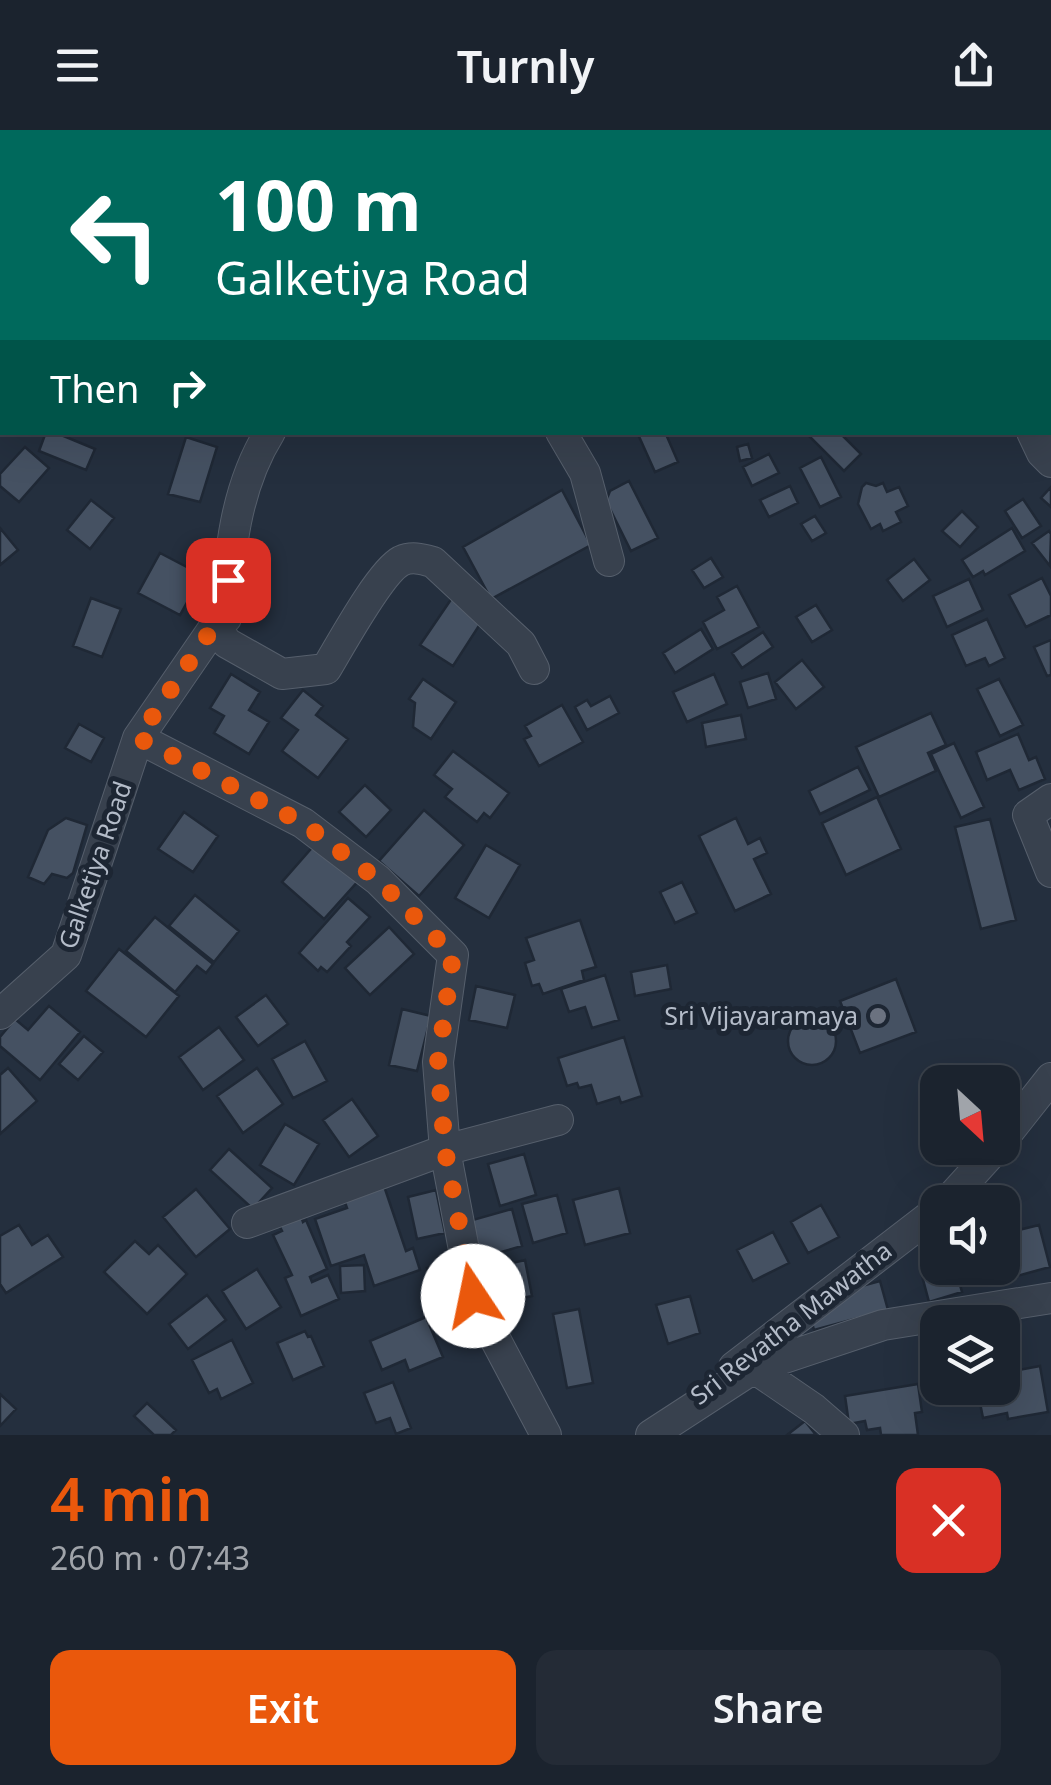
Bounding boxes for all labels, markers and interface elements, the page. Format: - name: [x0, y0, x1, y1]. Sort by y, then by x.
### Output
- text: Turnly: [457, 35, 594, 96]
- icon: menu: [50, 38, 105, 93]
- icon: share: [946, 38, 1001, 93]
- text: 100 m: [215, 156, 422, 252]
- icon: left: [50, 170, 180, 300]
- text: Galketiya Road: [215, 247, 530, 308]
- icon: right: [160, 360, 215, 415]
- text: Then: [50, 362, 140, 414]
- pin: [186, 538, 271, 623]
- icon: arrive: [201, 553, 256, 608]
- street label: Galketiya Road: [50, 776, 139, 953]
- place label: Sri Vijayaramaya: [664, 998, 858, 1032]
- marker: Sri Vijayaramaya: [867, 1005, 889, 1027]
- north arrow: [920, 1065, 1020, 1165]
- map controls: [920, 1065, 1020, 1405]
- button: sound: [920, 1185, 1020, 1285]
- street label: Sri Revatha Mawatha: [683, 1233, 898, 1412]
- position arrow: [421, 1244, 525, 1348]
- button: layers: [920, 1305, 1020, 1405]
- text: 4 min: [50, 1457, 213, 1539]
- button: close: [896, 1468, 1001, 1573]
- text: 260 m · 07:43: [50, 1536, 250, 1579]
- button: Exit: [50, 1650, 516, 1765]
- button: Share: [536, 1650, 1001, 1765]

